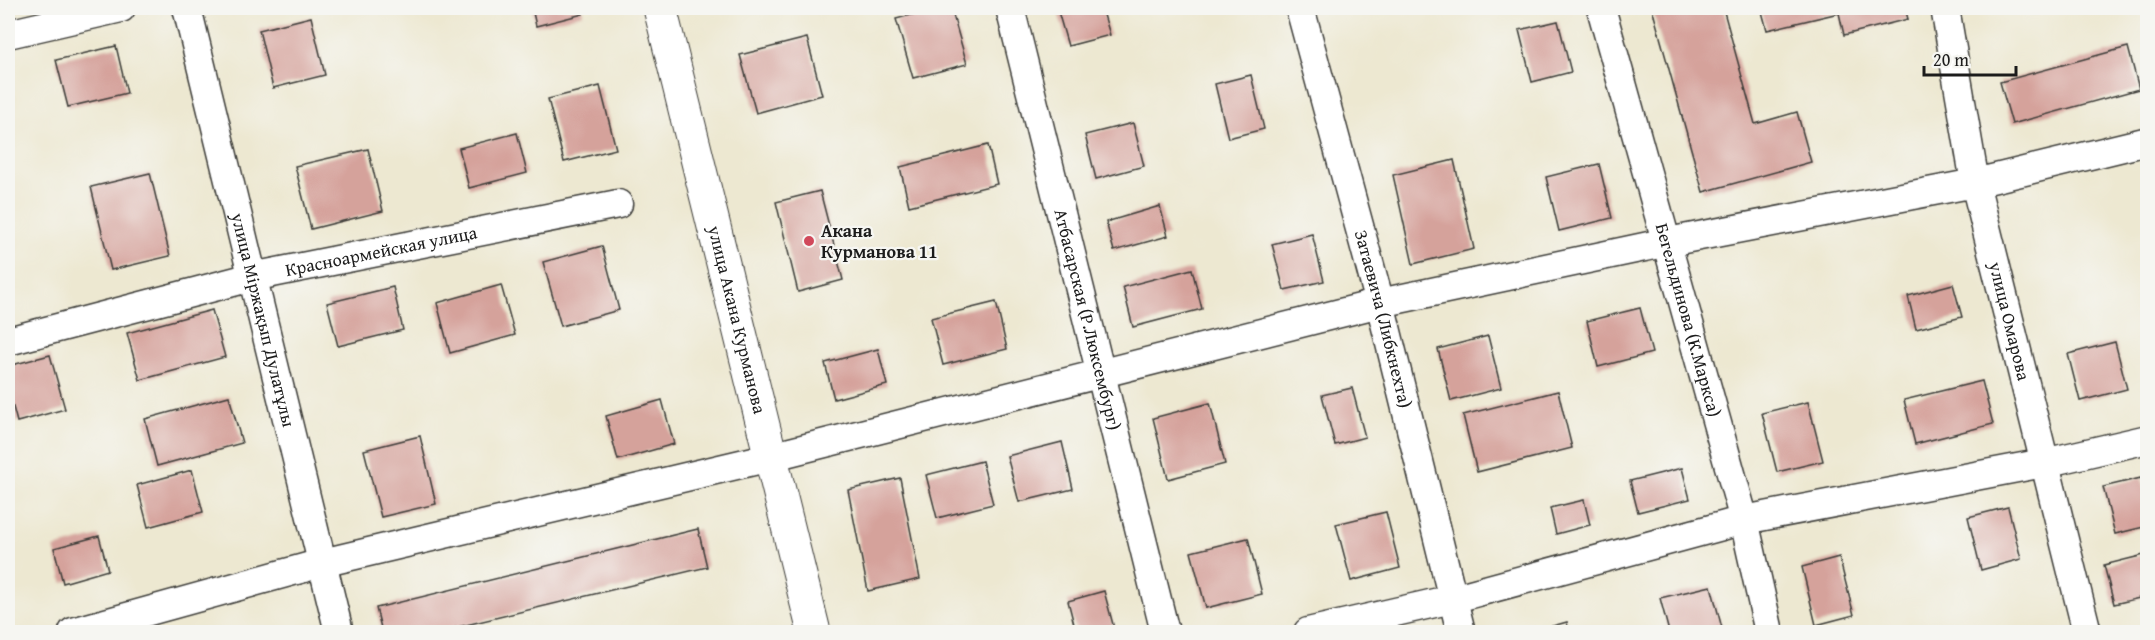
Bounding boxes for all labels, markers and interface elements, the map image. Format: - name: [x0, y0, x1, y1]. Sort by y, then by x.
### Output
- scale bar: [1924, 39, 2016, 77]
- text: 20 m: [1933, 46, 1969, 73]
- street label: Атбасарская (Р.Люксембург): [1047, 206, 1128, 433]
- street label: улица Міржақып Дулатұлы: [224, 209, 303, 430]
- place label: Акана Курманова 11: [821, 217, 937, 265]
- street label: Красноармейская улица: [283, 218, 480, 283]
- street label: Бегельдинова (К.Маркса): [1649, 220, 1729, 420]
- street label: улица Акана Курманова: [701, 222, 774, 417]
- street label: Затаевича (Либкнехта): [1348, 227, 1419, 411]
- marker: Акана Курманова 11: [802, 234, 816, 248]
- street label: улица Омарова: [1982, 258, 2038, 384]

